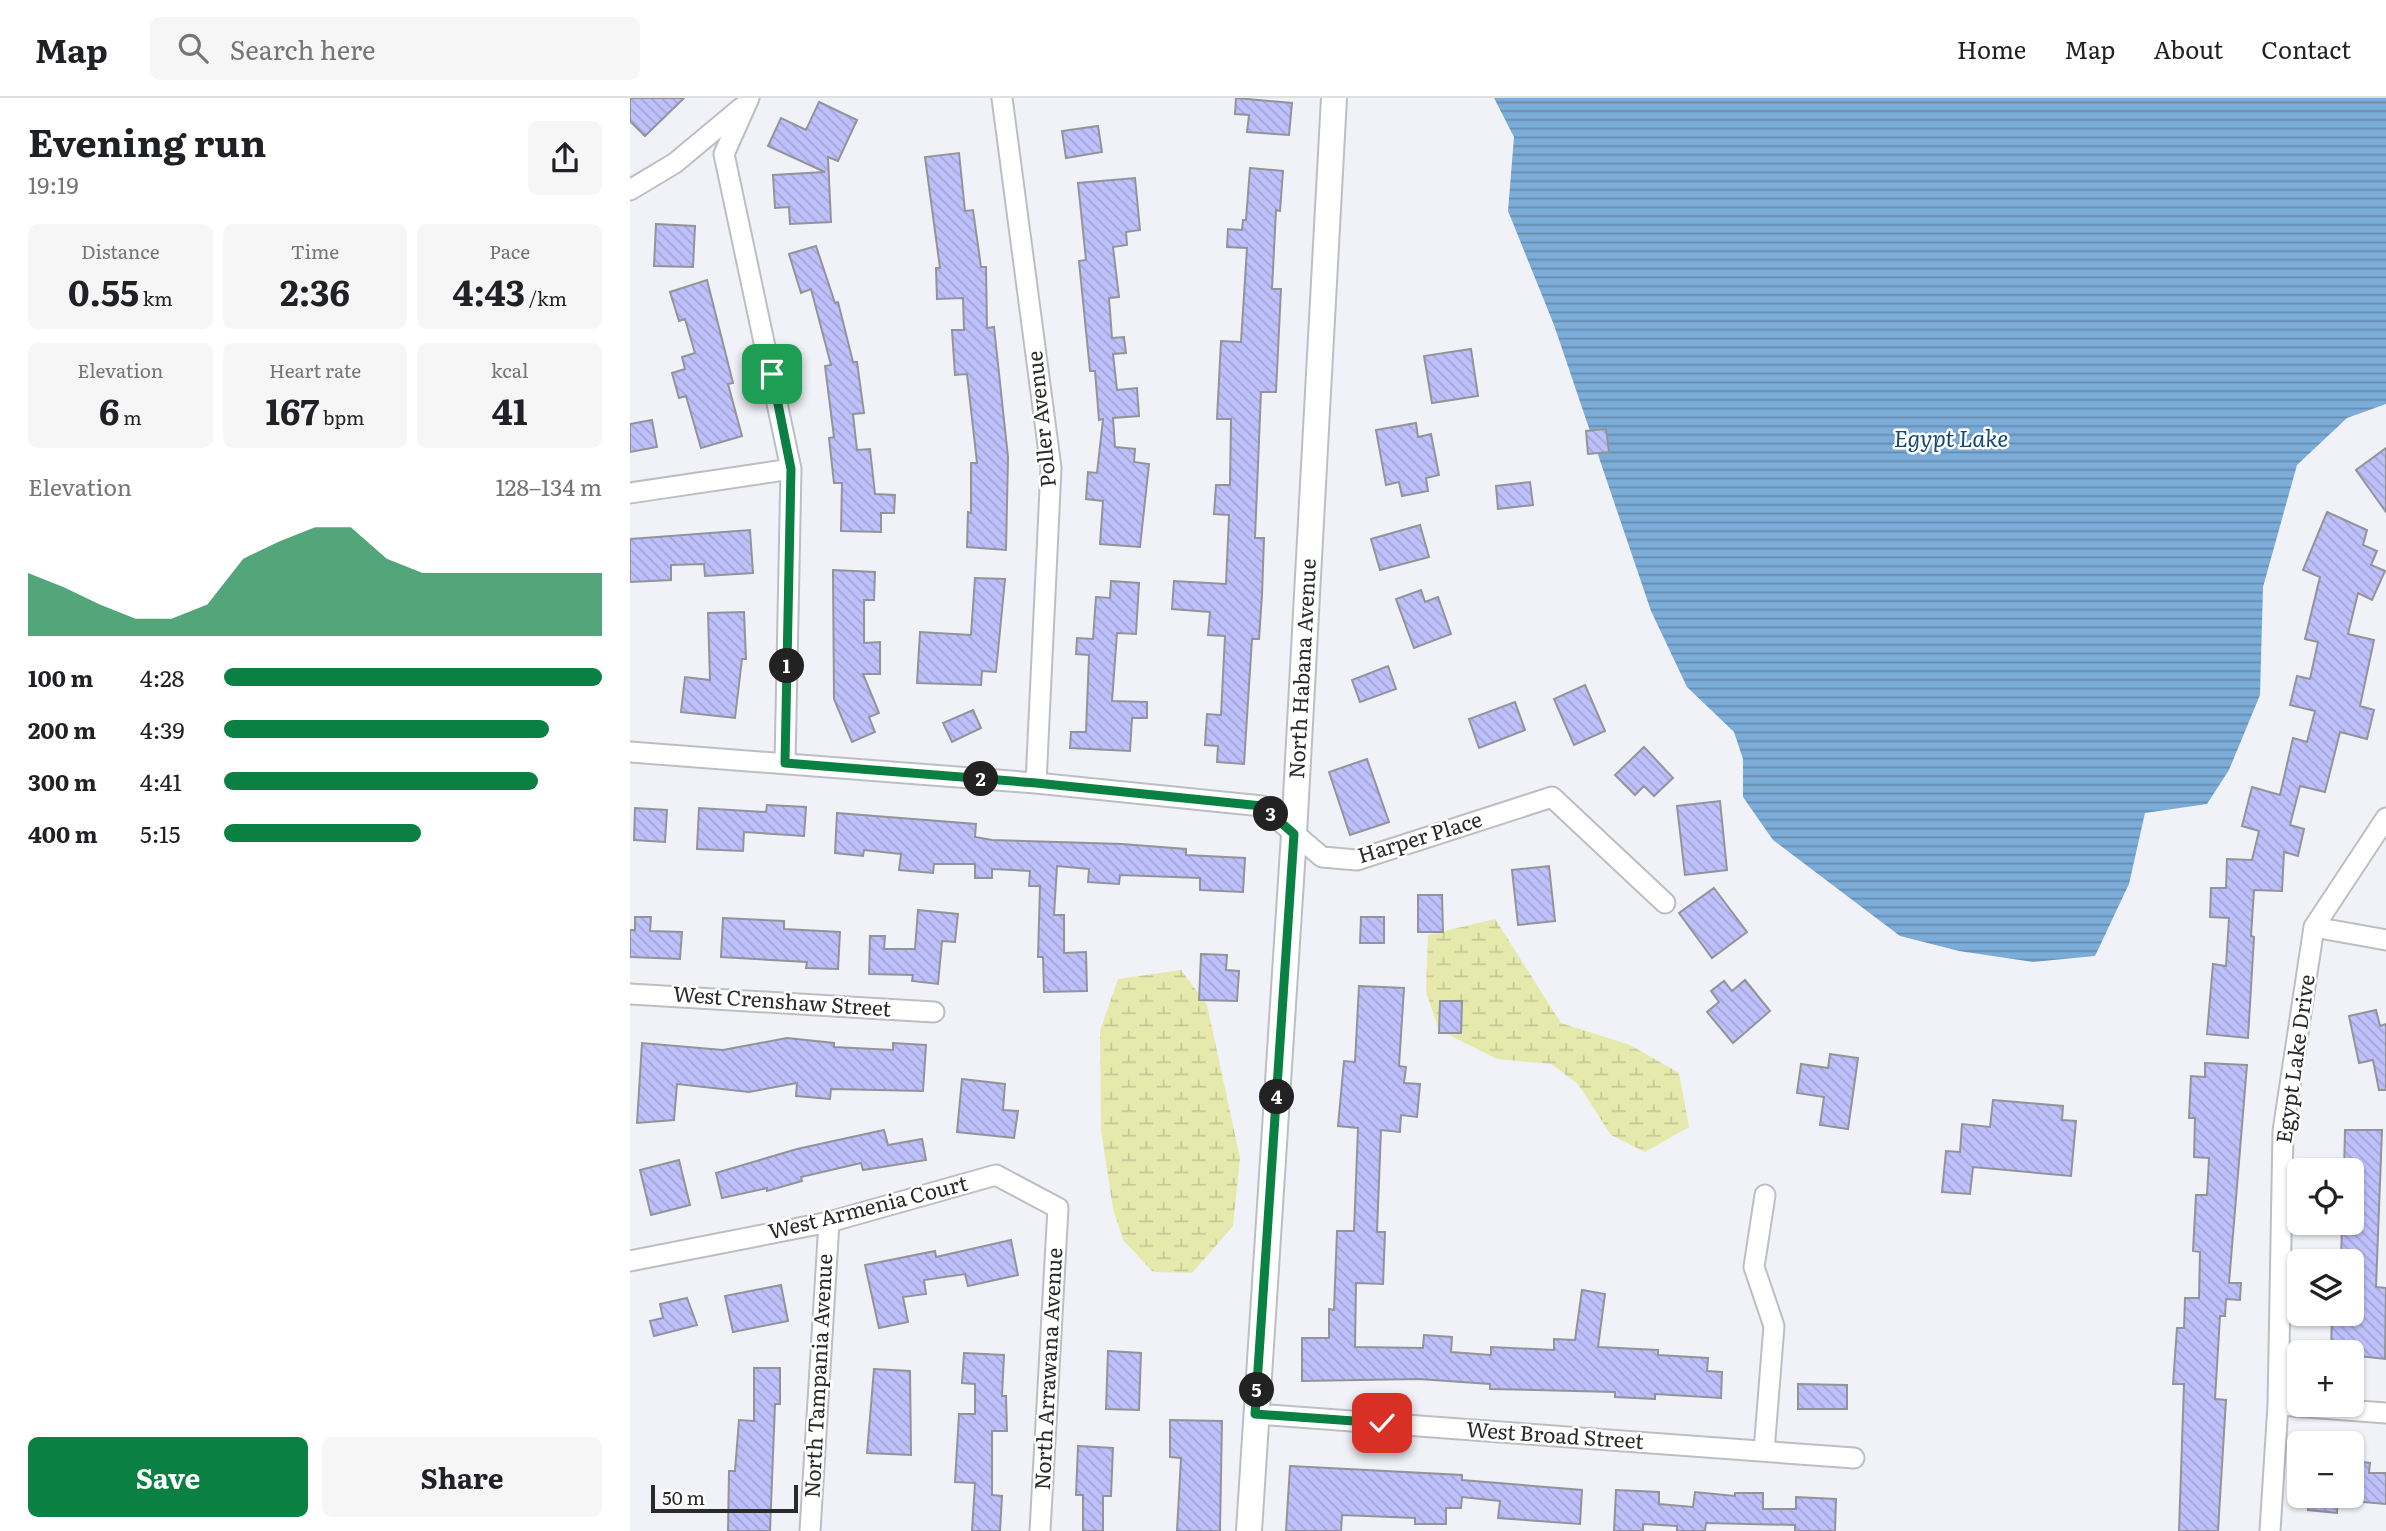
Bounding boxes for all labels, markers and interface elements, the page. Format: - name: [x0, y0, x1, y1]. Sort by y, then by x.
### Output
- search box: [150, 17, 640, 80]
- text: Map: [35, 24, 108, 73]
- icon: search: [174, 29, 212, 67]
- text: Search here: [230, 29, 376, 68]
- text: Home: [1957, 31, 2026, 66]
- text: Map: [2064, 31, 2115, 66]
- text: About: [2153, 31, 2223, 66]
- text: Contact: [2261, 31, 2351, 66]
- text: Evening run: [28, 112, 266, 169]
- button: share: [528, 121, 602, 195]
- text: 19:19: [28, 167, 78, 201]
- text: Distance: [81, 237, 160, 265]
- text: Time: [291, 237, 339, 265]
- text: Pace: [489, 237, 530, 265]
- text: 0.55: [68, 265, 139, 317]
- text: 2:36: [280, 265, 350, 317]
- text: 4:43: [452, 265, 525, 317]
- text: km: [139, 284, 173, 312]
- text: /km: [525, 284, 567, 312]
- pin: [742, 344, 802, 404]
- street label: Poller Avenue: [1017, 349, 1062, 489]
- icon: arrive: [753, 355, 791, 393]
- text: Elevation: [77, 356, 163, 384]
- text: Heart rate: [269, 356, 361, 384]
- text: kcal: [491, 356, 528, 384]
- text: 6: [99, 384, 119, 436]
- text: 167: [266, 384, 319, 436]
- text: 41: [492, 384, 527, 436]
- text: m: [119, 403, 142, 431]
- text: bpm: [319, 403, 364, 431]
- water label: Egypt Lake: [1894, 420, 2008, 454]
- text: Elevation: [28, 469, 132, 503]
- text: 128–134 m: [496, 469, 602, 503]
- street label: North Habana Avenue: [1279, 558, 1322, 780]
- pin: 1: [770, 648, 804, 684]
- text: 1: [783, 651, 790, 679]
- text: 100 m: [28, 660, 93, 694]
- text: 4:28: [140, 660, 184, 694]
- text: 200 m: [28, 712, 96, 746]
- text: 4:39: [140, 712, 185, 746]
- pin: 2: [964, 762, 998, 796]
- text: 300 m: [28, 764, 97, 798]
- text: 4:41: [140, 764, 182, 798]
- text: 2: [975, 764, 986, 792]
- pin: 3: [1254, 796, 1288, 832]
- text: 3: [1265, 799, 1276, 827]
- street label: Harper Place: [1353, 802, 1485, 869]
- text: 400 m: [28, 816, 98, 850]
- text: 5:15: [140, 816, 180, 850]
- street label: Egypt Lake Drive: [2266, 972, 2321, 1145]
- street label: West Crenshaw Street: [672, 976, 893, 1023]
- pin: 4: [1260, 1080, 1294, 1114]
- text: 4: [1271, 1082, 1282, 1110]
- map controls: [2287, 1158, 2364, 1508]
- button: locate: [2287, 1158, 2364, 1235]
- street label: West Armenia Court: [764, 1166, 971, 1245]
- street label: North Arrawana Avenue: [1025, 1247, 1068, 1491]
- button: layers: [2287, 1249, 2364, 1326]
- street label: North Tampania Avenue: [795, 1253, 838, 1499]
- button: +: [2287, 1340, 2364, 1417]
- pin: 5: [1240, 1372, 1274, 1408]
- text: 5: [1251, 1375, 1262, 1403]
- pin: [1352, 1393, 1412, 1453]
- icon: check: [1363, 1404, 1401, 1442]
- street label: West Broad Street: [1465, 1412, 1645, 1455]
- button: −: [2287, 1431, 2364, 1508]
- button: Save: [28, 1437, 308, 1517]
- button: Share: [322, 1437, 602, 1517]
- scale bar: [651, 1482, 798, 1514]
- text: 50 m: [662, 1483, 705, 1511]

